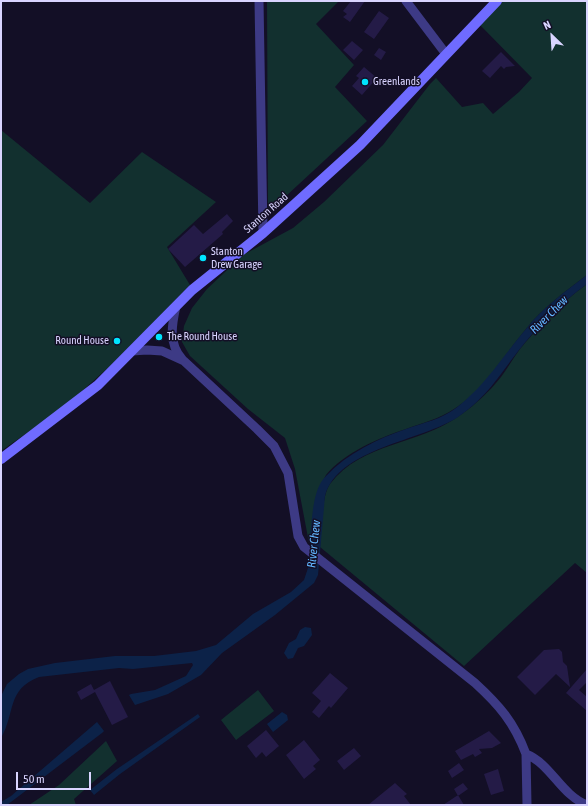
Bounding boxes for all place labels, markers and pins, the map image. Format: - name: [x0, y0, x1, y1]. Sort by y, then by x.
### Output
- place label: Greenlands: [373, 75, 420, 89]
- marker: Greenlands: [360, 77, 370, 87]
- place label: Stanton Drew Garage: [211, 245, 262, 271]
- marker: Stanton Drew Garage: [198, 253, 208, 263]
- place label: The Round House: [167, 330, 237, 344]
- marker: The Round House: [154, 332, 164, 342]
- place label: Round House: [55, 334, 109, 348]
- marker: Round House: [112, 336, 122, 346]

